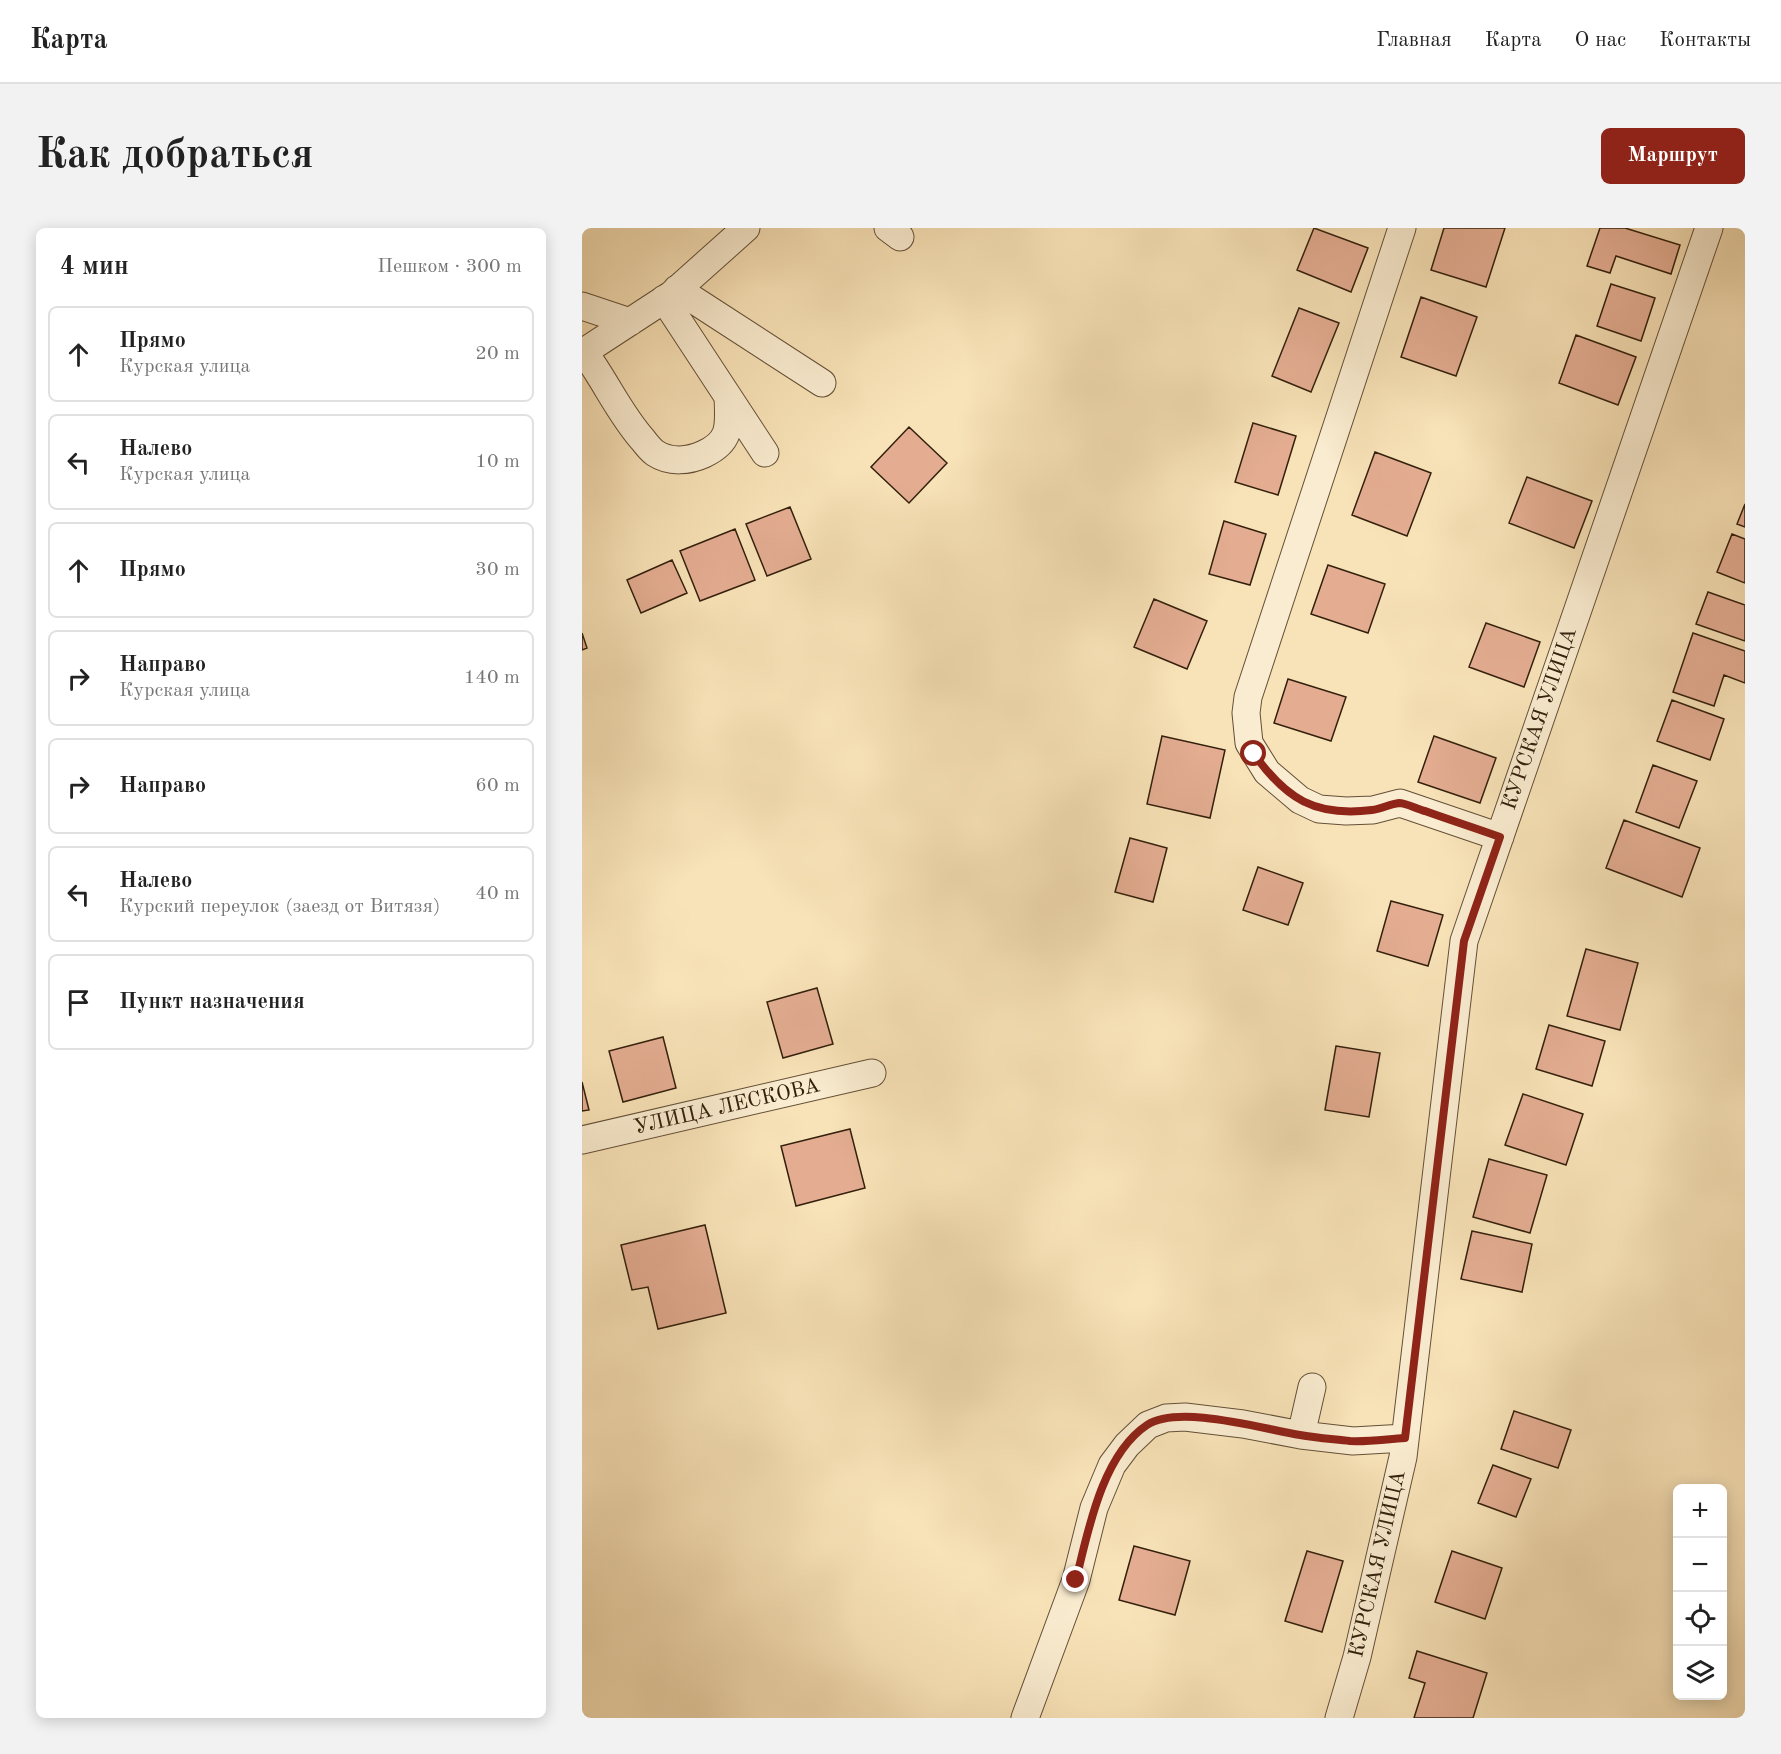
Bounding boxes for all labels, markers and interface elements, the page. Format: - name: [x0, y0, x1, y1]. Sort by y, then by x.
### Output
- text: Карта: [30, 27, 108, 55]
- text: Главная: [1376, 30, 1452, 51]
- text: Карта: [1485, 30, 1542, 51]
- text: О нас: [1575, 30, 1626, 51]
- text: Контакты: [1659, 30, 1751, 51]
- button: Маршрут: [1601, 128, 1745, 184]
- text: Как добраться: [36, 135, 313, 177]
- text: 4 мин: [60, 254, 129, 280]
- text: Пешком · 300 m: [377, 257, 522, 277]
- text: Прямо: [119, 330, 186, 352]
- icon: ahead: [62, 338, 95, 371]
- text: 20 m: [475, 344, 520, 364]
- text: Курская улица: [119, 357, 250, 377]
- text: Налево: [119, 438, 192, 460]
- icon: left: [62, 446, 95, 479]
- text: 10 m: [475, 452, 520, 472]
- text: Курская улица: [119, 465, 250, 485]
- icon: ahead: [62, 554, 95, 587]
- text: Прямо: [119, 559, 186, 581]
- text: 30 m: [475, 560, 520, 580]
- street label: КУРСКАЯ УЛИЦА: [1499, 625, 1581, 813]
- text: Направо: [119, 654, 206, 676]
- icon: right: [62, 662, 95, 695]
- text: 140 m: [464, 668, 520, 688]
- text: Курская улица: [119, 681, 250, 701]
- route start: [1240, 740, 1266, 766]
- icon: right: [62, 770, 95, 803]
- text: Направо: [119, 775, 206, 797]
- text: 60 m: [475, 776, 520, 796]
- text: Налево: [119, 870, 192, 892]
- icon: left: [62, 878, 95, 911]
- text: 40 m: [475, 884, 520, 904]
- text: Курский переулок (заезд от Витязя): [119, 897, 440, 917]
- icon: arrive: [62, 986, 95, 1019]
- text: Пункт назначения: [119, 991, 305, 1013]
- street label: УЛИЦА ЛЕСКОВА: [632, 1075, 822, 1139]
- street label: КУРСКАЯ УЛИЦА: [1346, 1468, 1410, 1660]
- map controls: [1673, 1484, 1727, 1700]
- button: +: [1673, 1484, 1727, 1538]
- button: −: [1673, 1538, 1727, 1592]
- route end: [1062, 1566, 1088, 1592]
- button: locate: [1673, 1592, 1727, 1646]
- button: layers: [1673, 1646, 1727, 1700]

